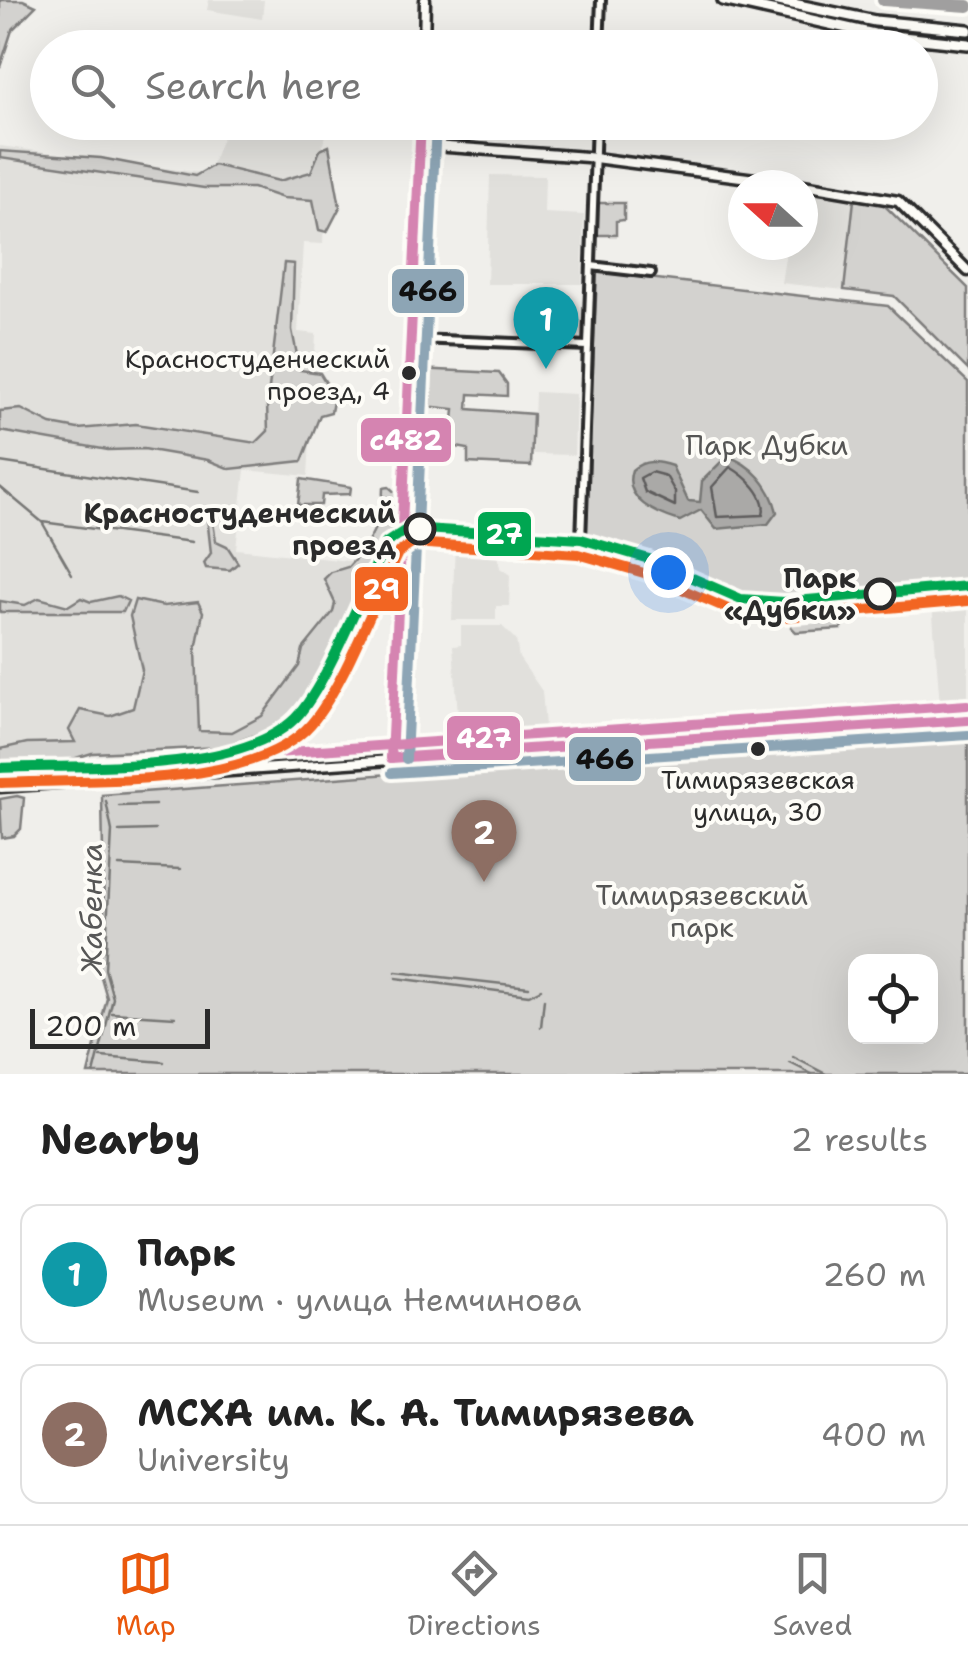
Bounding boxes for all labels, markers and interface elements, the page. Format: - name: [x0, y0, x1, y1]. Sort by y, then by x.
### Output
- search box: [30, 30, 938, 140]
- icon: search: [65, 58, 120, 113]
- text: Search here: [145, 60, 362, 111]
- north arrow: [728, 170, 818, 260]
- line badge: 466: [390, 267, 466, 315]
- text: 466: [399, 272, 457, 310]
- pin: 1: [514, 286, 578, 369]
- place label: Красностуденческий проезд, 4: [125, 341, 390, 408]
- marker: Красностуденческий проезд, 4: [399, 363, 419, 383]
- line badge: с482: [359, 416, 453, 464]
- text: с482: [370, 421, 442, 459]
- park label: Парк Дубки: [686, 426, 848, 464]
- place label: Красностуденческий проезд: [84, 494, 396, 564]
- line badge: 27: [476, 510, 533, 558]
- marker: Красностуденческий проезд: [405, 514, 435, 544]
- text: 27: [485, 515, 523, 553]
- your location: [643, 547, 694, 598]
- place label: Парк «Дубки»: [724, 559, 856, 629]
- line badge: 29: [353, 565, 410, 613]
- text: 29: [362, 570, 400, 608]
- marker: Парк «Дубки»: [865, 579, 895, 609]
- line badge: 427: [445, 714, 522, 762]
- text: 427: [456, 719, 512, 757]
- line badge: 466: [567, 735, 643, 783]
- marker: Тимирязевская улица, 30: [748, 739, 768, 759]
- text: 466: [576, 740, 634, 778]
- place label: Тимирязевская улица, 30: [661, 762, 855, 829]
- pin: 2: [452, 800, 516, 882]
- water label: Жабенка: [71, 843, 112, 976]
- park label: Тимирязевский парк: [596, 876, 808, 946]
- map controls: [848, 954, 938, 1044]
- button: locate: [848, 954, 938, 1044]
- scale bar: [30, 1004, 210, 1048]
- text: 200 m: [45, 1007, 136, 1045]
- text: Nearby: [40, 1111, 200, 1167]
- text: 2 results: [791, 1118, 928, 1161]
- text: Парк: [137, 1227, 236, 1278]
- text: 1: [67, 1253, 82, 1296]
- text: 260 m: [823, 1253, 926, 1296]
- text: Museum · улица Немчинова: [137, 1278, 581, 1321]
- text: МСХА им. К. А. Тимирязева: [137, 1387, 694, 1438]
- text: 2: [63, 1413, 86, 1456]
- text: 400 m: [821, 1413, 926, 1456]
- text: University: [137, 1438, 290, 1481]
- tab: Map: [116, 1546, 176, 1644]
- tab: Directions: [407, 1546, 541, 1644]
- tab: Saved: [773, 1546, 852, 1644]

